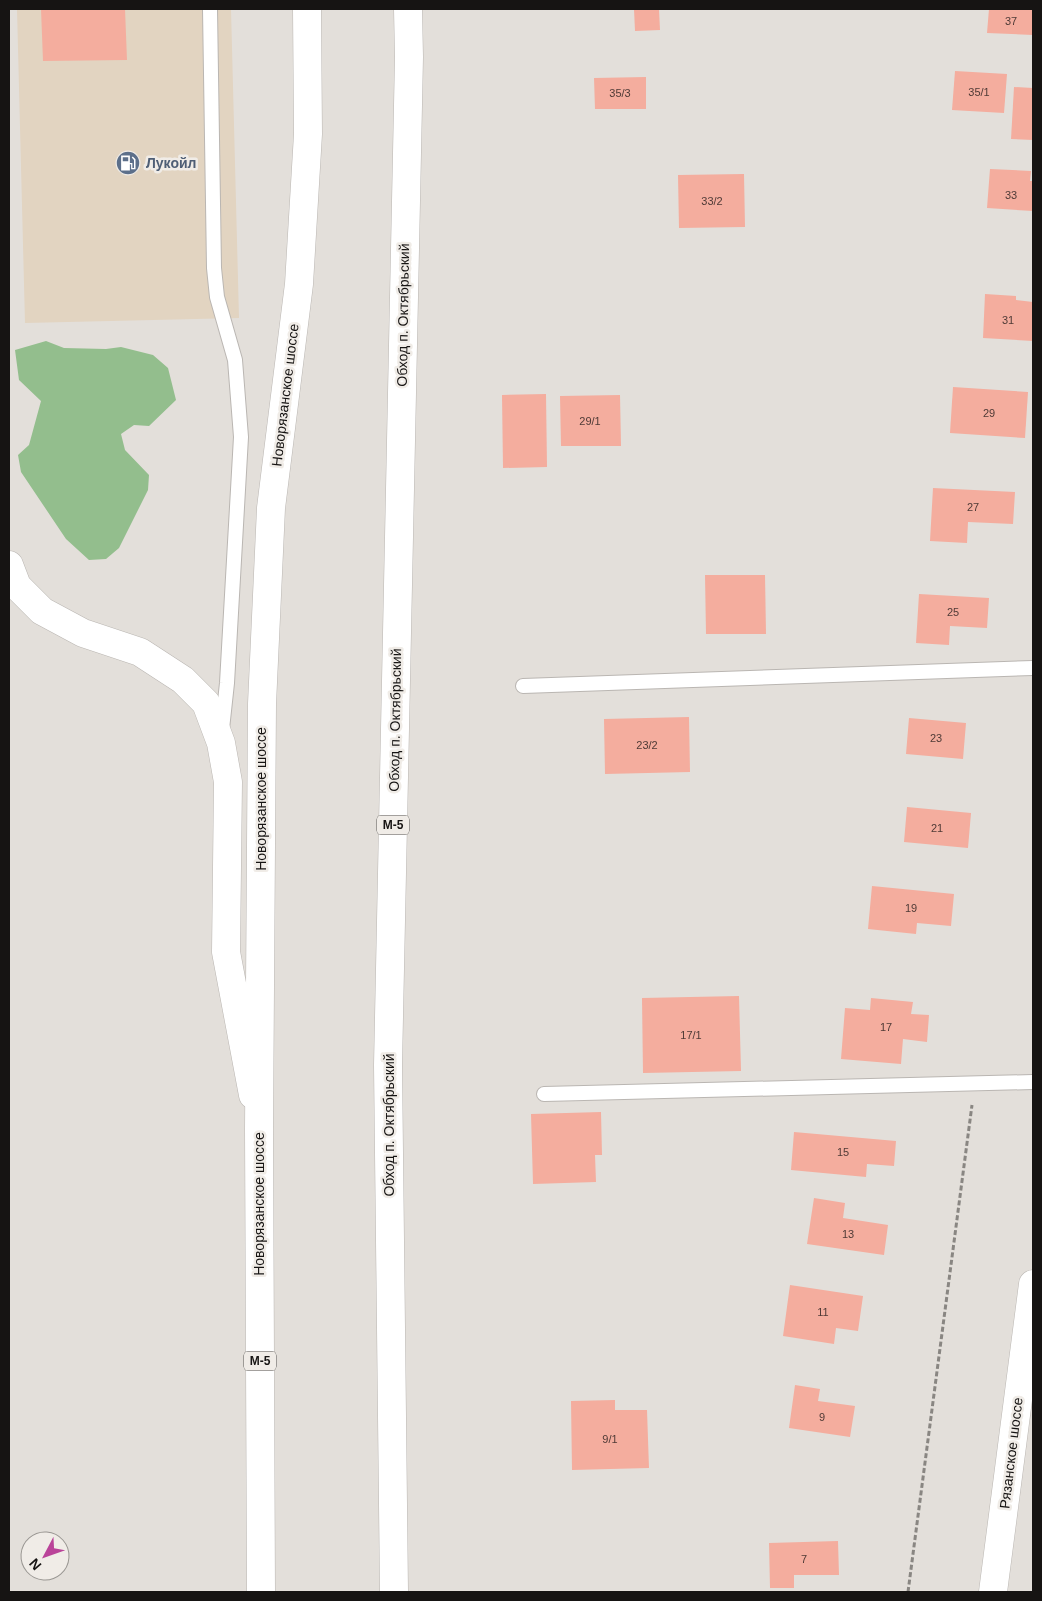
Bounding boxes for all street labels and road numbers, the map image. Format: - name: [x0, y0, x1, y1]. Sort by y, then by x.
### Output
- street label: Обход п. Октябрьский: [394, 243, 412, 387]
- street label: Новорязанское шоссе: [268, 323, 302, 467]
- street label: Обход п. Октябрьский: [386, 648, 404, 792]
- street label: Новорязанское шоссе: [253, 727, 269, 871]
- road number: М-5: [377, 816, 409, 834]
- street label: Обход п. Октябрьский: [381, 1053, 397, 1197]
- street label: Новорязанское шоссе: [251, 1132, 267, 1276]
- road number: М-5: [244, 1352, 276, 1370]
- street label: Рязанское шоссе: [996, 1396, 1026, 1510]

